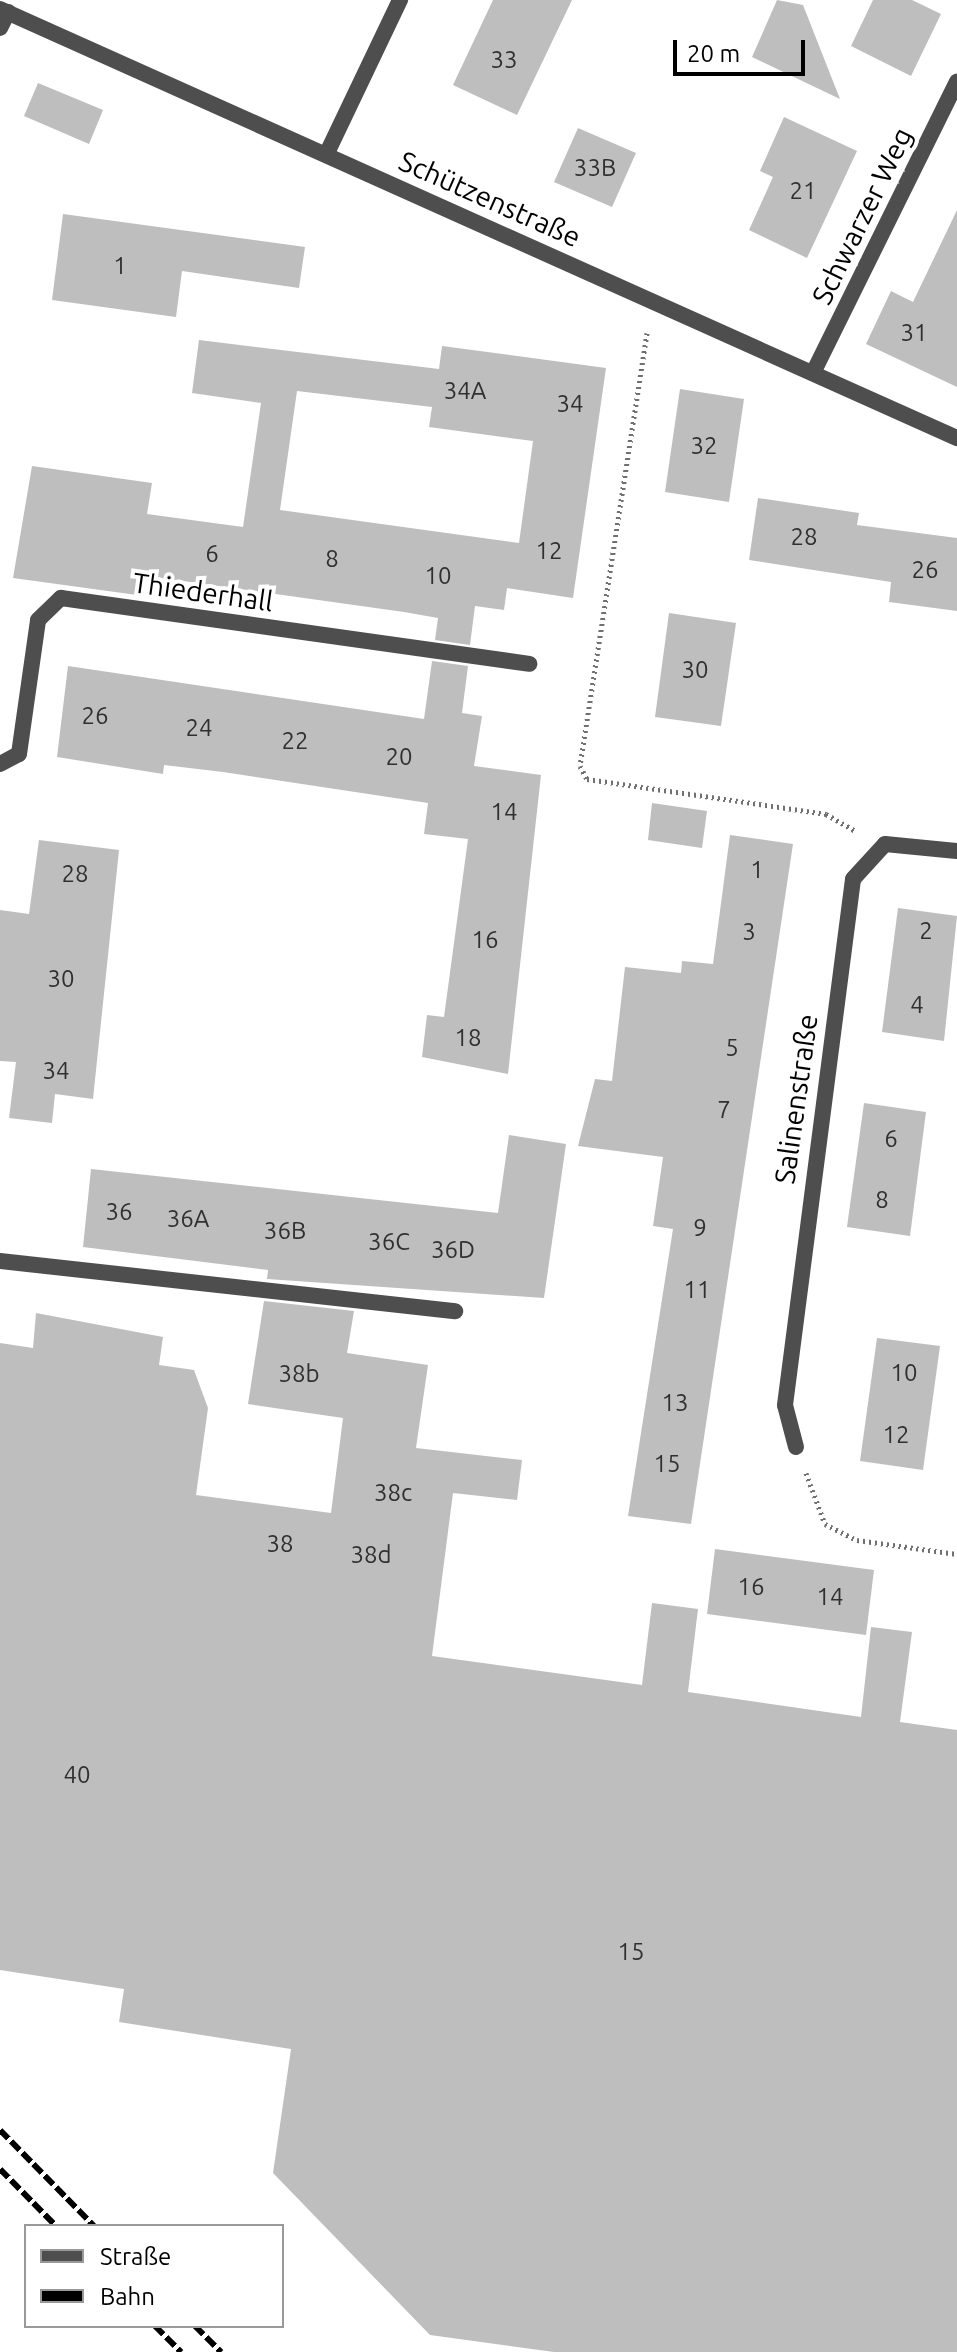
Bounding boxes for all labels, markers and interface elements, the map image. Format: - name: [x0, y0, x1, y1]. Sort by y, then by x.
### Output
- scale bar: [677, 24, 809, 74]
- text: 20 m: [687, 40, 740, 67]
- house number: 33: [490, 46, 518, 74]
- street label: Schwarzer Weg: [805, 122, 919, 310]
- street label: Schützenstraße: [394, 144, 586, 254]
- house number: 33B: [574, 154, 616, 182]
- house number: 21: [789, 177, 817, 205]
- house number: 1: [113, 252, 127, 280]
- house number: 31: [900, 319, 928, 347]
- house number: 34A: [444, 377, 486, 405]
- house number: 34: [556, 390, 584, 418]
- house number: 32: [690, 432, 718, 460]
- house number: 28: [790, 523, 818, 551]
- house number: 12: [535, 537, 563, 565]
- house number: 6: [205, 540, 219, 568]
- house number: 8: [325, 545, 339, 573]
- house number: 26: [911, 556, 939, 584]
- house number: 10: [424, 562, 452, 590]
- street label: Thiederhall: [131, 566, 275, 618]
- house number: 30: [681, 656, 709, 684]
- house number: 26: [81, 702, 109, 730]
- house number: 24: [185, 714, 213, 742]
- house number: 22: [281, 727, 309, 755]
- house number: 20: [385, 743, 413, 771]
- house number: 14: [490, 798, 518, 826]
- house number: 1: [750, 856, 764, 884]
- house number: 28: [61, 860, 89, 888]
- house number: 2: [919, 917, 933, 945]
- house number: 3: [742, 918, 756, 946]
- house number: 16: [471, 926, 499, 954]
- house number: 30: [47, 965, 75, 993]
- house number: 4: [910, 991, 924, 1019]
- street label: Salinenstraße: [767, 1012, 825, 1186]
- house number: 18: [454, 1024, 482, 1052]
- house number: 5: [725, 1034, 739, 1062]
- house number: 34: [42, 1057, 70, 1085]
- house number: 7: [717, 1096, 731, 1124]
- house number: 6: [884, 1125, 898, 1153]
- house number: 8: [875, 1186, 889, 1214]
- house number: 36: [105, 1198, 133, 1226]
- house number: 36A: [167, 1205, 209, 1233]
- house number: 9: [693, 1214, 707, 1242]
- house number: 36B: [264, 1217, 306, 1245]
- house number: 36C: [368, 1228, 410, 1256]
- house number: 36D: [431, 1236, 475, 1264]
- house number: 11: [683, 1276, 711, 1304]
- house number: 10: [890, 1359, 918, 1387]
- house number: 38b: [278, 1360, 320, 1388]
- house number: 13: [661, 1389, 689, 1417]
- house number: 12: [882, 1421, 910, 1449]
- house number: 15: [653, 1450, 681, 1478]
- house number: 38c: [374, 1479, 412, 1507]
- house number: 38: [266, 1530, 294, 1558]
- house number: 38d: [350, 1541, 392, 1569]
- house number: 16: [737, 1573, 765, 1601]
- house number: 14: [816, 1583, 844, 1611]
- house number: 40: [63, 1761, 91, 1789]
- house number: 15: [617, 1938, 645, 1966]
- legend: [24, 2224, 284, 2328]
- text: Straße: [100, 2243, 171, 2270]
- text: Bahn: [100, 2283, 155, 2310]

